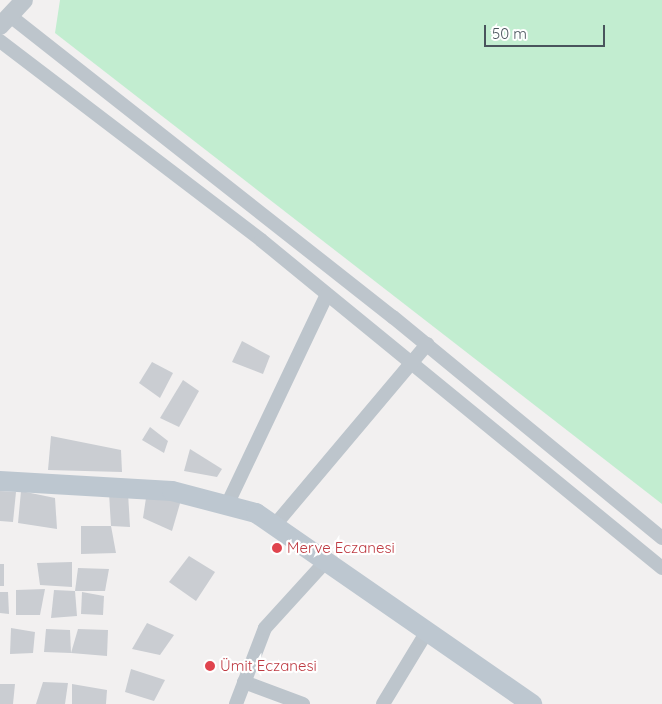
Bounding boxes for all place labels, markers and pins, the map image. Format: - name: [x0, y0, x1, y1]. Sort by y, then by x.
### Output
- place label: Merve Eczanesi: [287, 539, 395, 557]
- marker: Merve Eczanesi: [271, 542, 283, 554]
- place label: Ümit Eczanesi: [220, 657, 317, 675]
- marker: Ümit Eczanesi: [204, 660, 216, 672]

